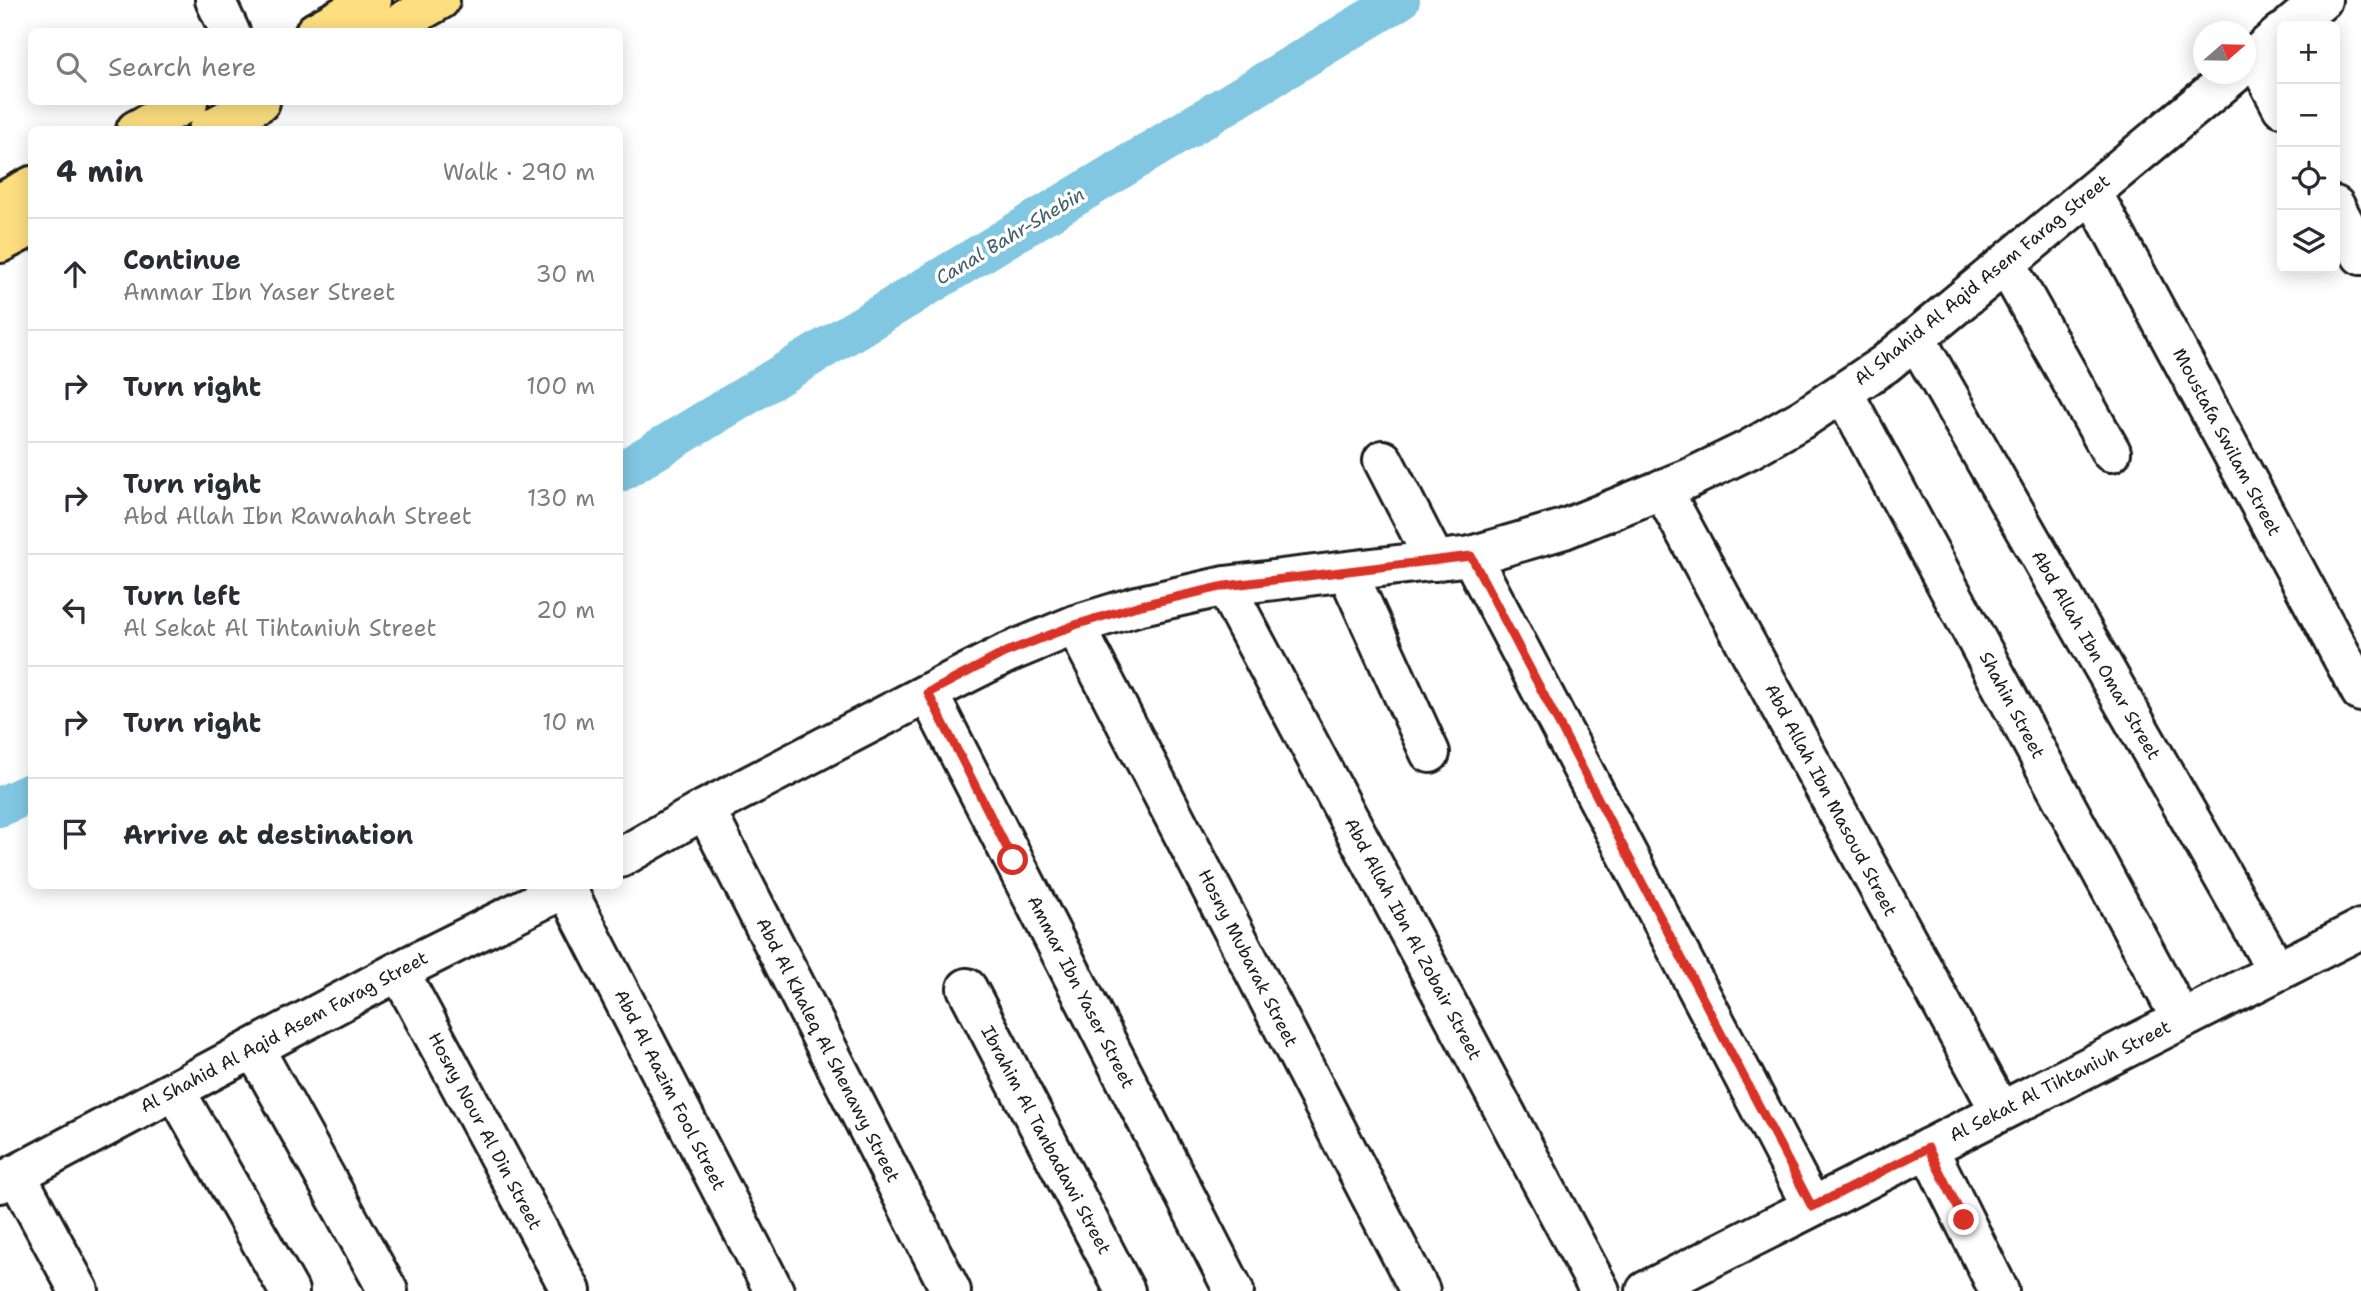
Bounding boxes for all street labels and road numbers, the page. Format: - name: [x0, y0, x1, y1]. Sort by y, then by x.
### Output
- street label: Al Shahid Al Aqid Asem Farag Street: [1849, 169, 2115, 391]
- street label: Moustafa Swilam Street: [2167, 344, 2287, 540]
- street label: Abd Allah Ibn Omar Street: [2026, 546, 2166, 764]
- street label: Shahin Street: [1974, 647, 2050, 763]
- street label: Abd Allah Ibn Masoud Street: [1759, 680, 1903, 921]
- street label: Abd Allah Ibn Al Zobair Street: [1339, 814, 1487, 1064]
- street label: Hosny Mubarak Street: [1193, 865, 1303, 1051]
- street label: Ammar Ibn Yaser Street: [1022, 892, 1140, 1093]
- street label: Abd Al Khaleq Al Shenawy Street: [751, 914, 905, 1186]
- street label: Al Shahid Al Aqid Asem Farag Street: [136, 946, 432, 1118]
- street label: Abd Al Aazim Fool Street: [609, 985, 731, 1195]
- street label: Al Sekat Al Tihtaniuh Street: [1945, 1015, 2175, 1147]
- street label: Ibrahim Al Tanbadawi Street: [975, 1022, 1117, 1259]
- street label: Hosny Nour Al Din Street: [423, 1028, 547, 1234]

